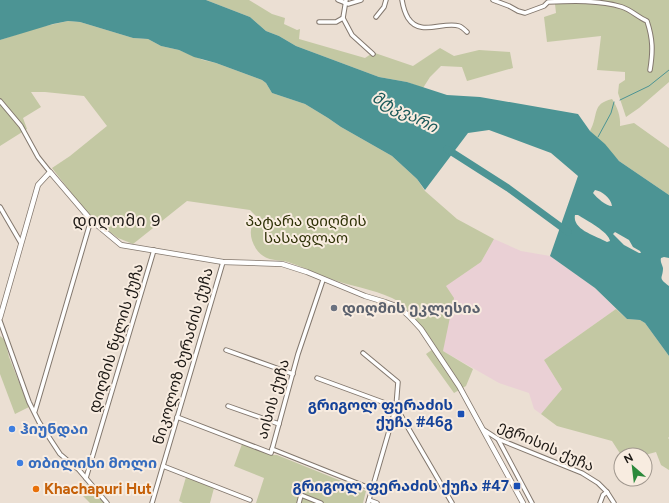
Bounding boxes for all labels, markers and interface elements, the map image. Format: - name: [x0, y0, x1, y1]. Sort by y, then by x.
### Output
- water label: მტკვარი: [369, 88, 442, 137]
- district label: დიღომი 9: [73, 211, 161, 231]
- park label: პატარა დიღმის სასაფლაო: [245, 212, 367, 247]
- street label: დიღმის წყლის ქუჩა: [85, 261, 147, 415]
- street label: ნიკოლოზ ბურაძის ქუჩა: [149, 265, 217, 447]
- place label: დიღმის ეკლესია: [342, 299, 481, 317]
- marker: დიღმის ეკლესია: [329, 303, 339, 313]
- street label: აისის ქუჩა: [253, 357, 293, 441]
- place label: გრიგოლ ფერაძის ქუჩა #46გ: [308, 396, 453, 431]
- marker: გრიგოლ ფერაძის ქუჩა #46გ: [456, 409, 466, 419]
- street label: ეგრისის ქუჩა: [495, 417, 597, 475]
- place label: ჰიუნდაი: [20, 420, 88, 438]
- marker: ჰიუნდაი: [7, 424, 17, 434]
- north arrow: [613, 447, 653, 487]
- text: N: [622, 451, 635, 466]
- place label: თბილისი მოლი: [28, 454, 157, 472]
- marker: თბილისი მოლი: [15, 458, 25, 468]
- place label: გრიგოლ ფერაძის ქუჩა #47: [293, 477, 509, 495]
- place label: Khachapuri Hut: [44, 480, 152, 498]
- marker: გრიგოლ ფერაძის ქუჩა #47: [512, 481, 522, 491]
- marker: Khachapuri Hut: [31, 484, 41, 494]

